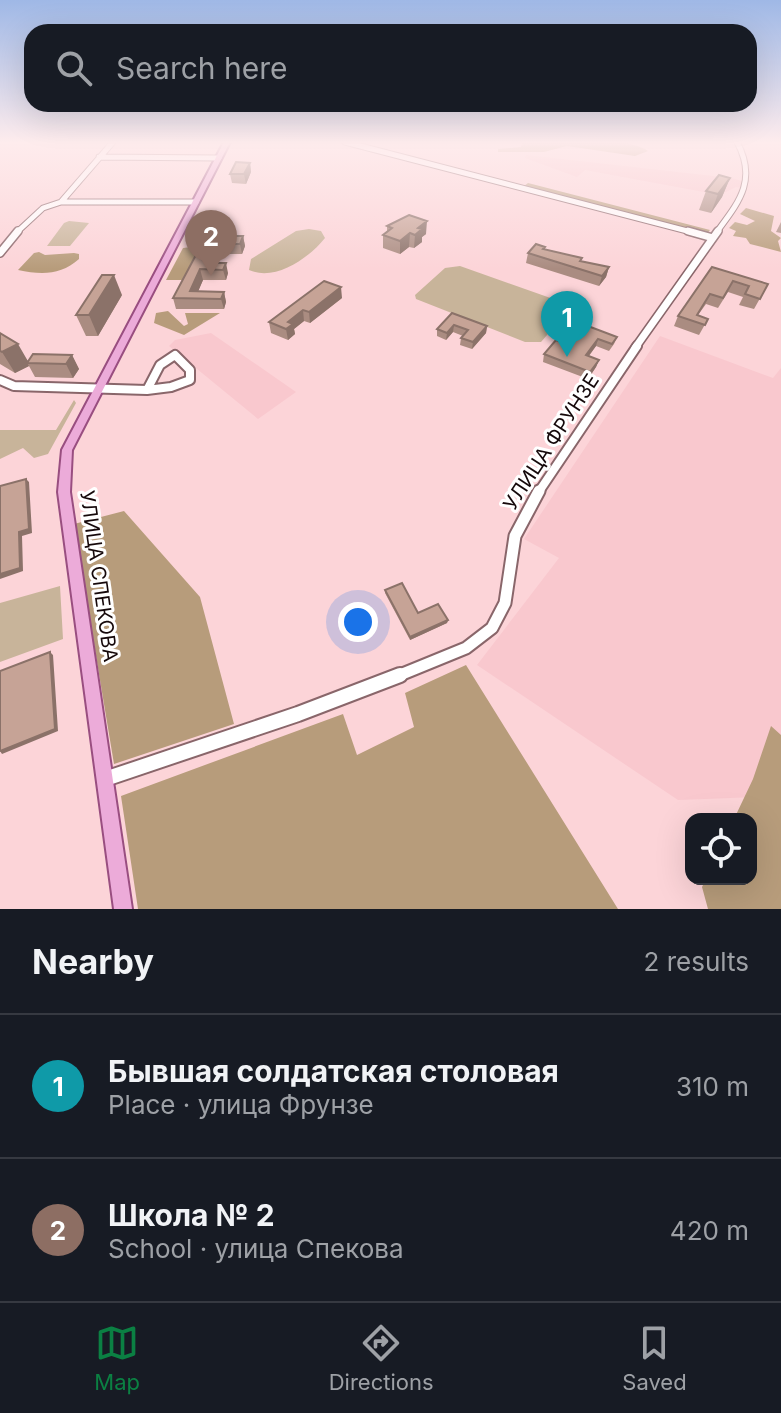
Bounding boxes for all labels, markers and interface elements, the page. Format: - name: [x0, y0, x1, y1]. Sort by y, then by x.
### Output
- search box: [24, 24, 757, 112]
- icon: search: [52, 46, 96, 90]
- text: Search here: [116, 50, 288, 86]
- pin: 2: [185, 210, 237, 276]
- pin: 1: [541, 291, 593, 357]
- street label: УЛИЦА ФРУНЗЕ: [498, 369, 604, 515]
- street label: УЛИЦА СПЕКОВА: [75, 489, 123, 663]
- your location: [338, 602, 378, 642]
- map controls: [685, 813, 757, 885]
- button: locate: [685, 813, 757, 885]
- text: Nearby: [32, 941, 154, 982]
- text: 2 results: [644, 946, 749, 977]
- text: Бывшая солдатская столовая: [108, 1053, 559, 1089]
- text: 1: [52, 1071, 64, 1102]
- text: 310 m: [676, 1071, 749, 1102]
- text: Place · улица Фрунзе: [108, 1089, 374, 1120]
- text: Школа № 2: [108, 1197, 275, 1233]
- text: 2: [50, 1215, 66, 1246]
- text: 420 m: [670, 1215, 749, 1246]
- text: School · улица Спекова: [108, 1233, 404, 1264]
- tab: Map: [94, 1321, 140, 1395]
- tab: Directions: [329, 1321, 434, 1395]
- tab: Saved: [622, 1321, 687, 1395]

